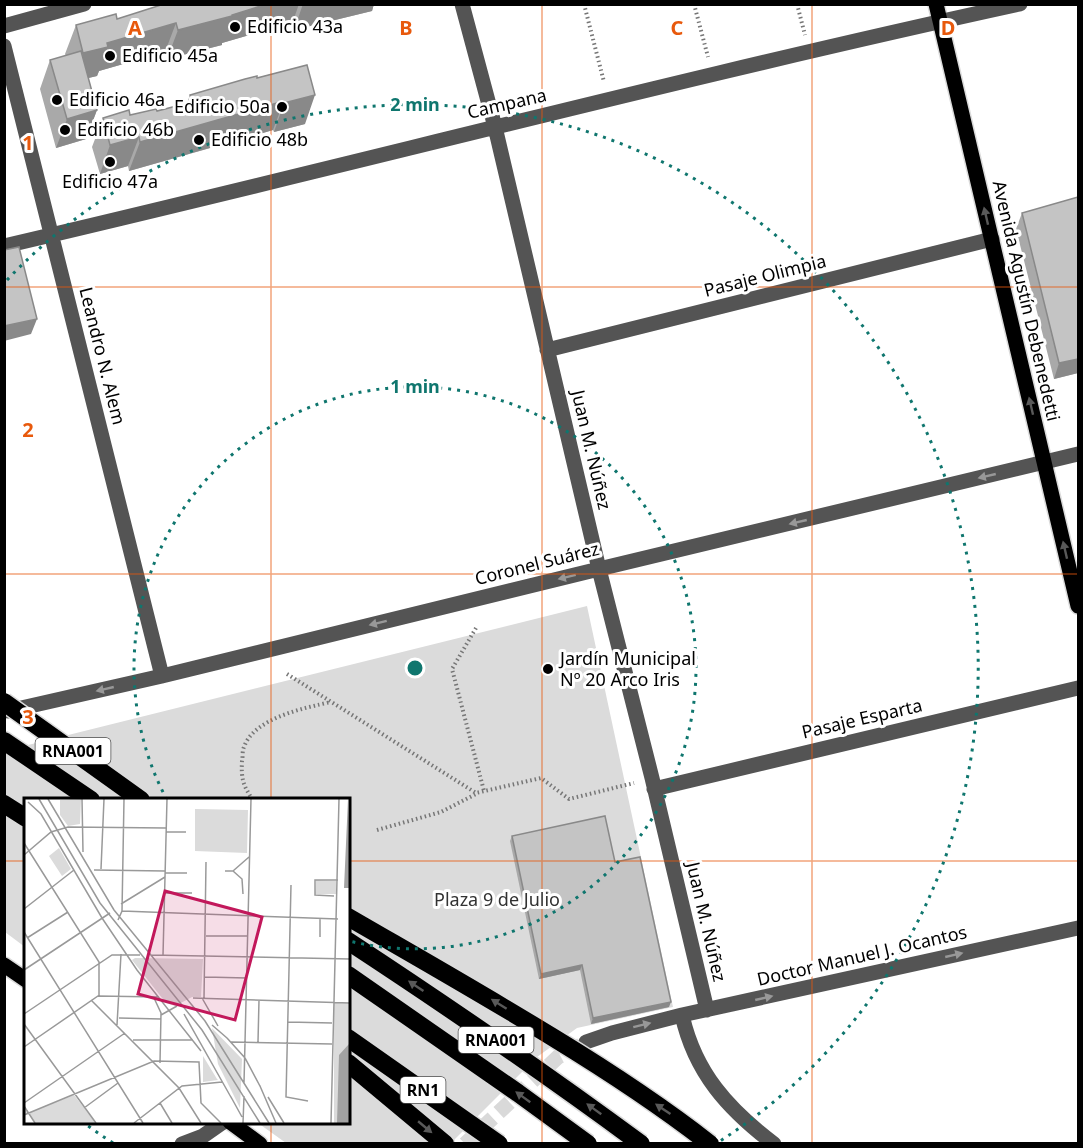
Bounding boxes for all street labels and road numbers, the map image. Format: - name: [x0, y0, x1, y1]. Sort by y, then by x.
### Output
- street label: Campana: [465, 82, 549, 124]
- street label: Avenida Agustín Debenedetti: [988, 178, 1066, 423]
- street label: Pasaje Olimpia: [701, 248, 828, 302]
- street label: Leandro N. Alem: [74, 285, 132, 427]
- street label: Juan M. Núñez: [566, 386, 617, 512]
- street label: Coronel Suárez: [472, 536, 601, 590]
- street label: Pasaje Esparta: [799, 692, 924, 744]
- road number: RNA001: [36, 738, 110, 764]
- street label: Juan M. Núñez: [681, 858, 732, 984]
- street label: Doctor Manuel J. Ocantos: [754, 919, 969, 991]
- road number: RNA001: [458, 1027, 534, 1053]
- road number: RN1: [400, 1077, 446, 1103]

